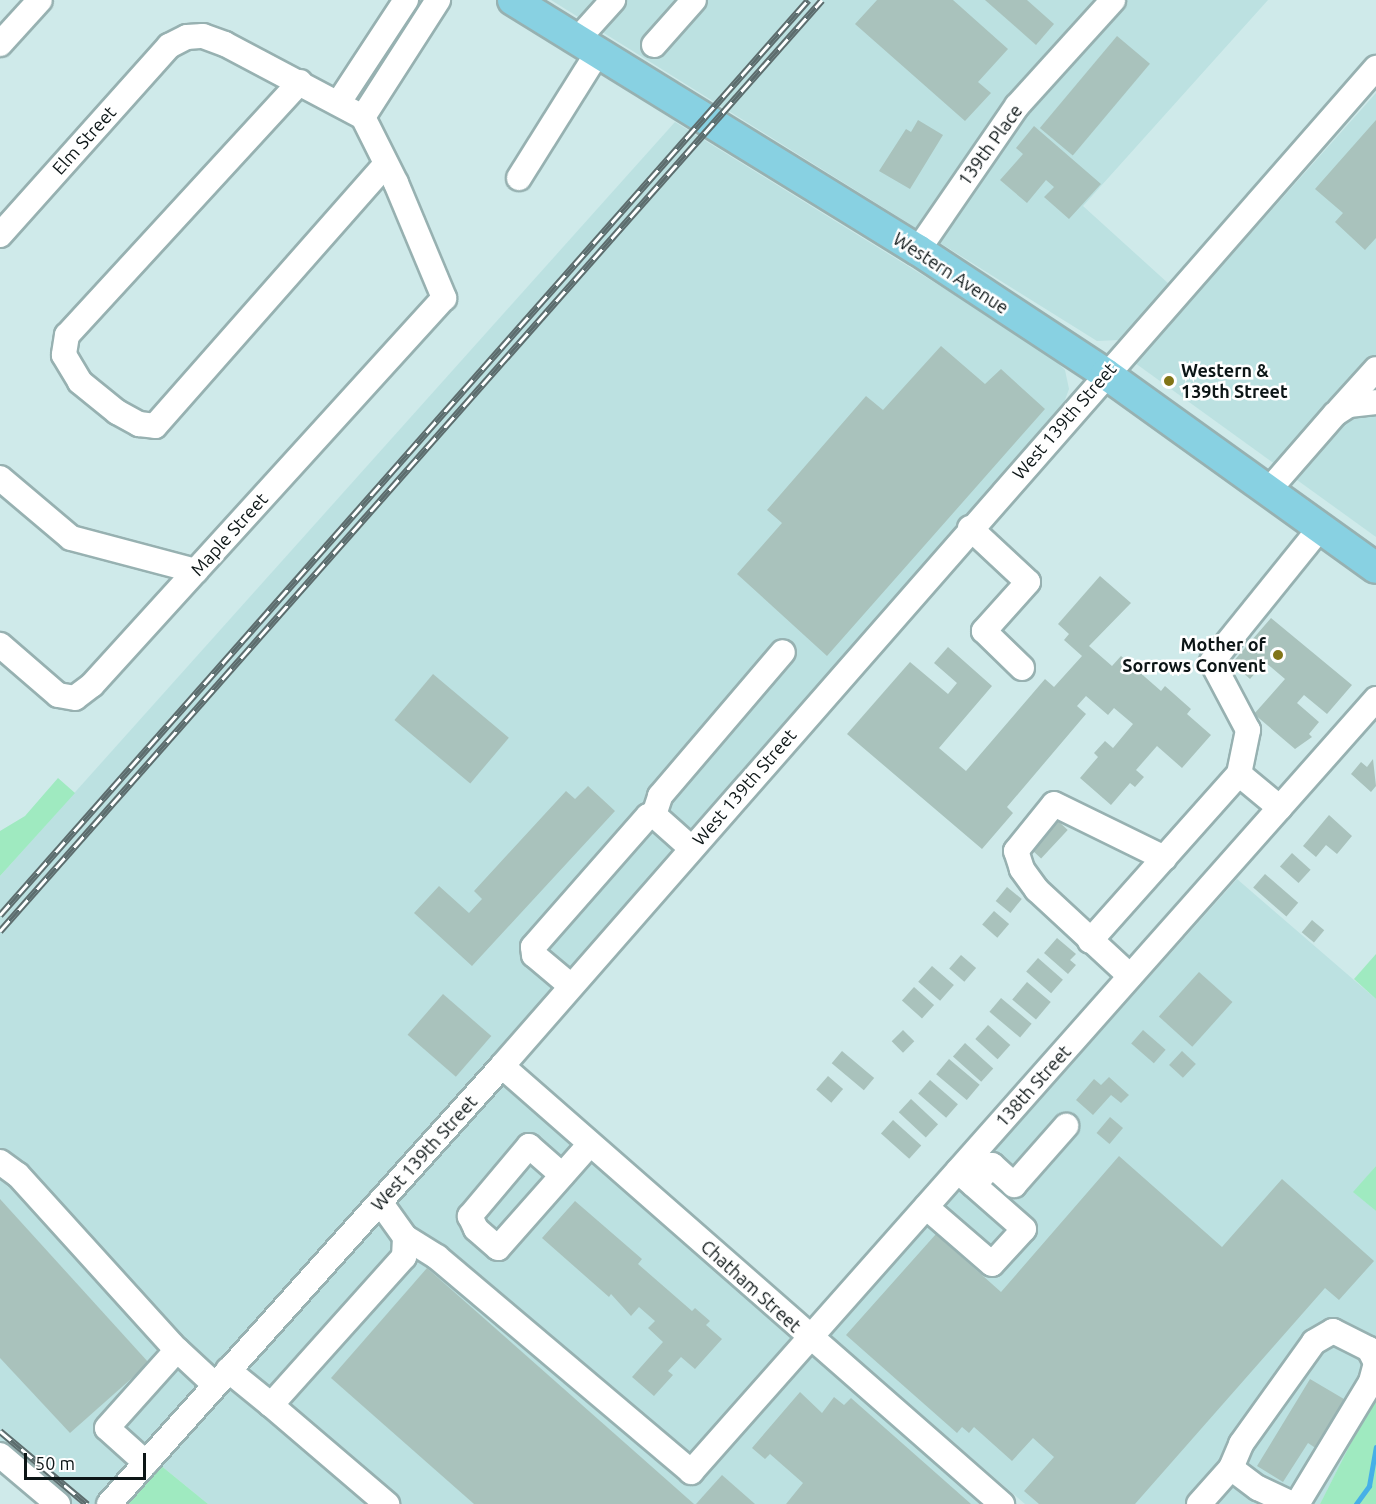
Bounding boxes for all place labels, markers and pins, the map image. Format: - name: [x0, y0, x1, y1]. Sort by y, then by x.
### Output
- place label: Western & 139th Street: [1181, 360, 1288, 403]
- marker: Western & 139th Street: [1162, 374, 1176, 388]
- place label: Mother of Sorrows Convent: [1122, 634, 1266, 676]
- marker: Mother of Sorrows Convent: [1271, 648, 1285, 662]

